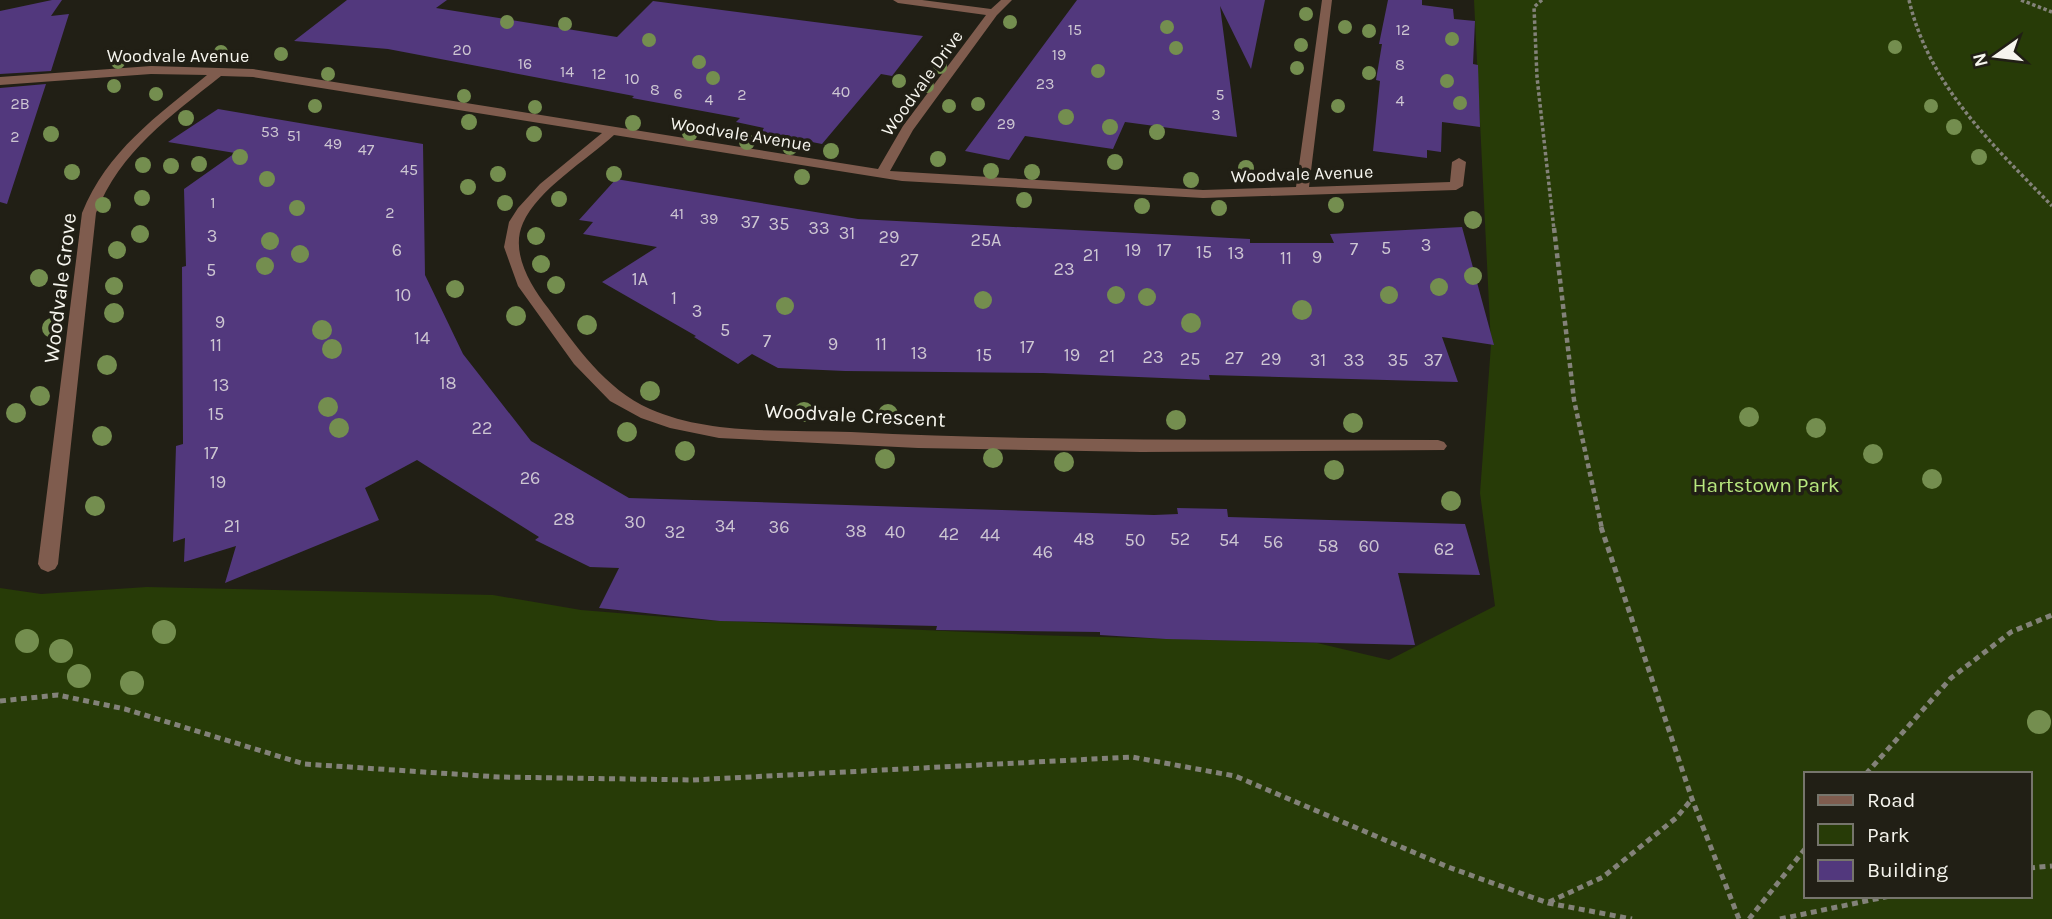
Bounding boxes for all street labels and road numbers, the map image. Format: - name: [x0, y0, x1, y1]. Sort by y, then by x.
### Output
- street label: Woodvale Drive: [876, 26, 968, 140]
- street label: Woodvale Avenue: [107, 45, 249, 67]
- street label: Woodvale Avenue: [669, 112, 813, 156]
- street label: Woodvale Avenue: [1230, 161, 1374, 187]
- street label: Woodvale Grove: [39, 211, 81, 365]
- street label: Woodvale Crescent: [764, 398, 946, 432]

